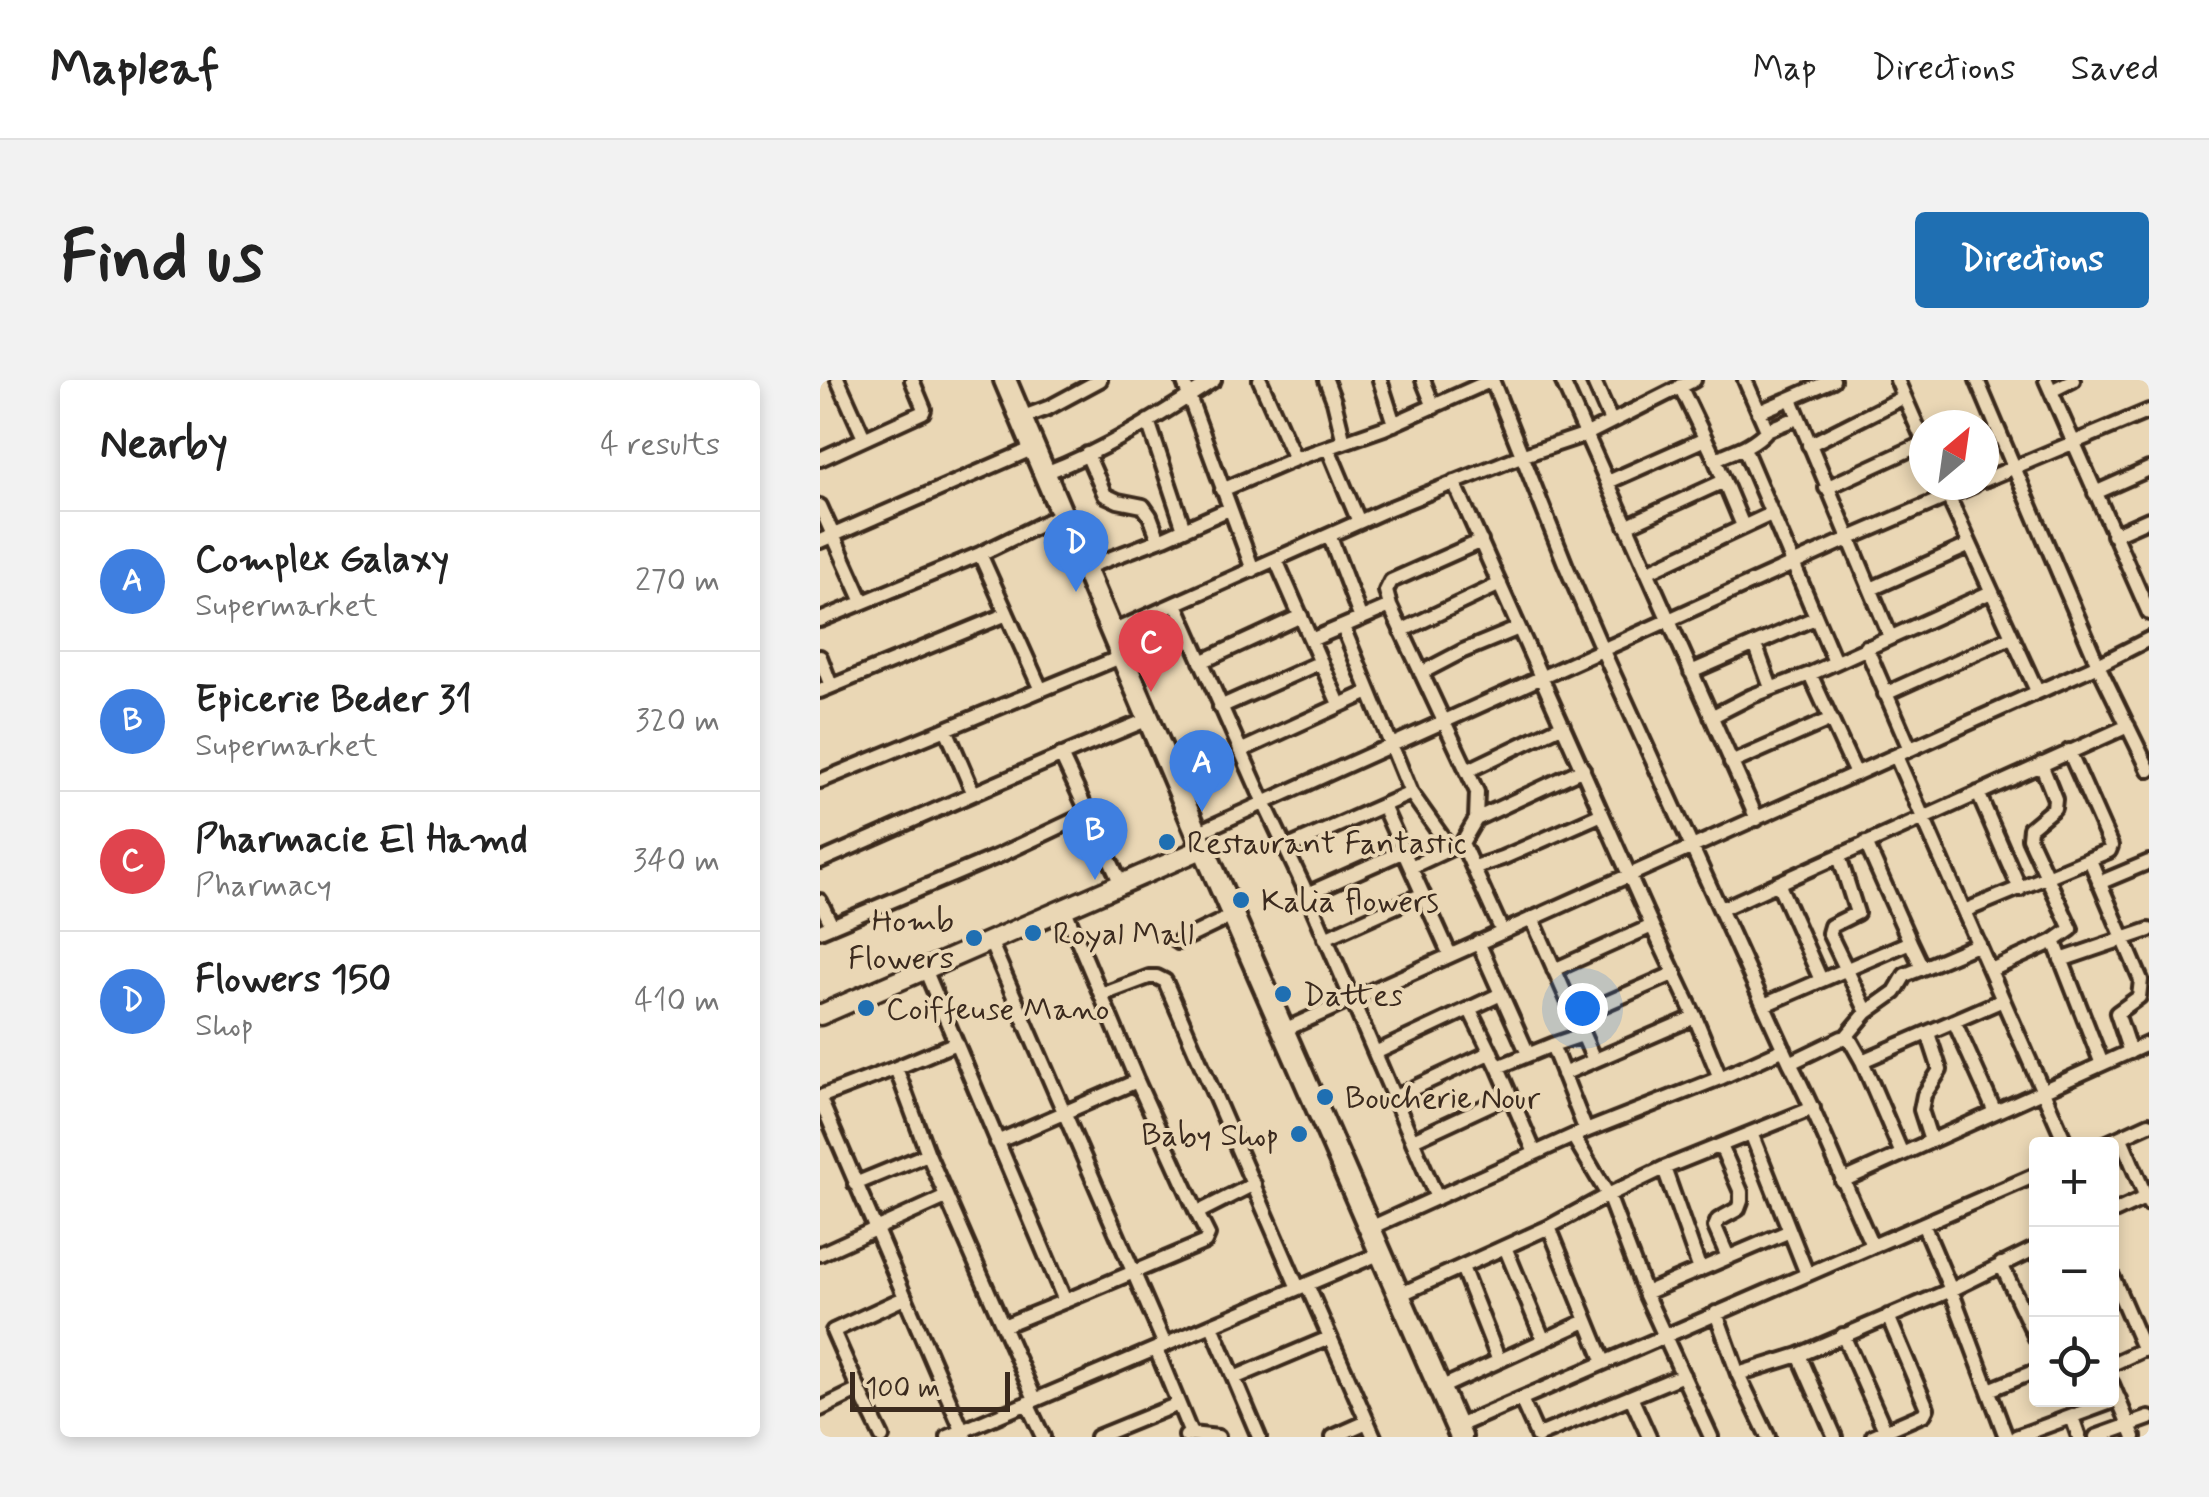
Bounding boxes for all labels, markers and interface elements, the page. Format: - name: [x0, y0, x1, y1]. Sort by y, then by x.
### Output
- text: Mapleaf: [50, 38, 219, 101]
- text: Map: [1753, 46, 1817, 92]
- text: Directions: [1872, 46, 2016, 92]
- text: Saved: [2071, 46, 2159, 92]
- button: Directions: [1915, 212, 2149, 308]
- text: Find us: [60, 214, 264, 306]
- north arrow: [1909, 410, 1999, 500]
- text: Nearby: [100, 418, 228, 473]
- text: 4 results: [600, 424, 720, 466]
- pin: D: [1044, 510, 1108, 592]
- text: Complex Galaxy: [195, 536, 449, 585]
- text: A: [122, 560, 143, 602]
- text: 270 m: [635, 560, 720, 602]
- text: Supermarket: [195, 585, 378, 627]
- pin: C: [1118, 610, 1184, 692]
- text: Epicerie Beder 31: [195, 676, 472, 725]
- text: B: [122, 700, 143, 742]
- text: 320 m: [635, 700, 720, 742]
- text: Supermarket: [195, 725, 378, 767]
- pin: A: [1170, 730, 1234, 812]
- pin: B: [1062, 798, 1128, 880]
- text: Pharmacie El Hamd: [195, 816, 528, 865]
- place label: Restaurant Fantastic: [1187, 823, 1467, 865]
- marker: Restaurant Fantastic: [1156, 831, 1178, 853]
- text: C: [121, 840, 144, 882]
- text: 340 m: [633, 840, 720, 882]
- text: Pharmacy: [195, 865, 332, 907]
- place label: Kalia flowers: [1261, 881, 1439, 923]
- marker: Kalia flowers: [1230, 889, 1252, 911]
- place label: Homb Flowers: [848, 901, 954, 980]
- place label: Royal Mall: [1053, 914, 1194, 956]
- marker: Royal Mall: [1022, 922, 1044, 944]
- marker: Homb Flowers: [963, 927, 985, 949]
- text: Flowers 150: [195, 956, 391, 1005]
- place label: Dattes: [1303, 975, 1403, 1017]
- text: D: [121, 980, 144, 1022]
- text: 410 m: [634, 980, 720, 1022]
- marker: Dattes: [1272, 983, 1294, 1005]
- your location: [1557, 983, 1608, 1034]
- place label: Coiffeuse Mano: [886, 989, 1110, 1031]
- marker: Coiffeuse Mano: [855, 997, 877, 1019]
- text: Shop: [195, 1005, 254, 1047]
- place label: Boucherie Nour: [1345, 1078, 1541, 1120]
- marker: Boucherie Nour: [1314, 1086, 1336, 1108]
- place label: Baby Shop: [1141, 1115, 1279, 1157]
- marker: Baby Shop: [1288, 1123, 1310, 1145]
- map controls: [2029, 1137, 2119, 1407]
- button: +: [2029, 1137, 2119, 1227]
- button: −: [2029, 1227, 2119, 1317]
- button: locate: [2029, 1317, 2119, 1407]
- scale bar: [850, 1367, 1010, 1412]
- text: 100 m: [865, 1371, 940, 1408]

